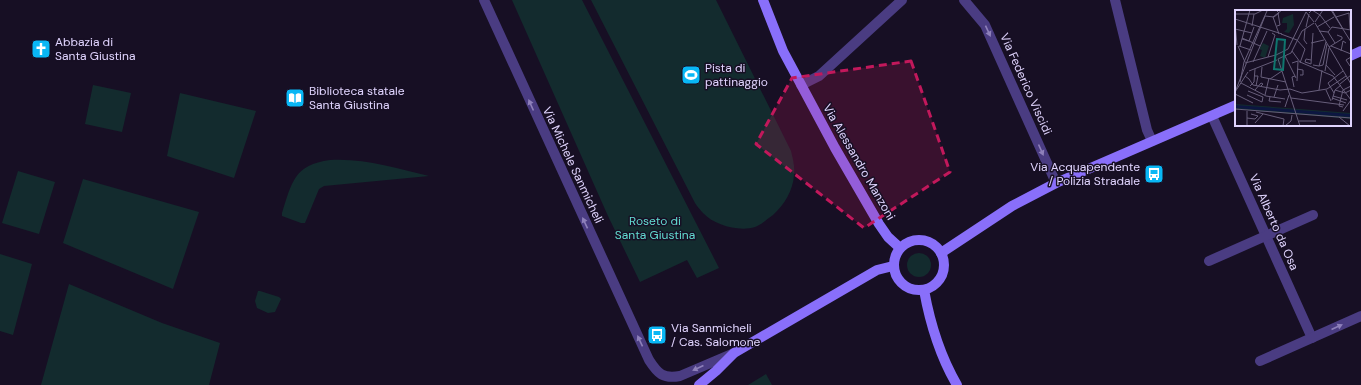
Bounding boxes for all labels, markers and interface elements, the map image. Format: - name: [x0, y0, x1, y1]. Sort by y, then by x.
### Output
- inset map: [1235, 10, 1351, 126]
- one-way arrow: [985, 26, 991, 38]
- street label: Via Federico Viscidi: [996, 31, 1056, 137]
- place label: Abbazia di Santa Giustina: [55, 34, 135, 64]
- church icon: Abbazia di Santa Giustina: [30, 38, 52, 60]
- place label: Pista di pattinaggio: [705, 60, 768, 90]
- sports icon: Pista di pattinaggio: [680, 64, 702, 86]
- place label: Biblioteca statale Santa Giustina: [309, 83, 405, 113]
- library icon: Biblioteca statale Santa Giustina: [284, 87, 306, 109]
- one-way arrow: [528, 99, 534, 111]
- street label: Via Alessandro Manzoni: [819, 101, 899, 223]
- street label: Via Michele Sanmicheli: [539, 104, 607, 226]
- one-way arrow: [1038, 144, 1044, 156]
- place label: Via Acquapendente / Polizia Stradale: [1030, 159, 1140, 189]
- bus stop icon: Via Acquapendente / Polizia Stradale: [1143, 163, 1165, 185]
- street label: Via Alberto da Osa: [1246, 171, 1302, 273]
- park label: Roseto di Santa Giustina: [615, 213, 695, 243]
- one-way arrow: [582, 217, 588, 229]
- place label: Via Sanmicheli / Cas. Salomone: [671, 320, 761, 350]
- bus stop icon: Via Sanmicheli / Cas. Salomone: [646, 324, 668, 346]
- one-way arrow: [1331, 324, 1342, 330]
- one-way arrow: [637, 336, 643, 347]
- one-way arrow: [692, 365, 704, 371]

